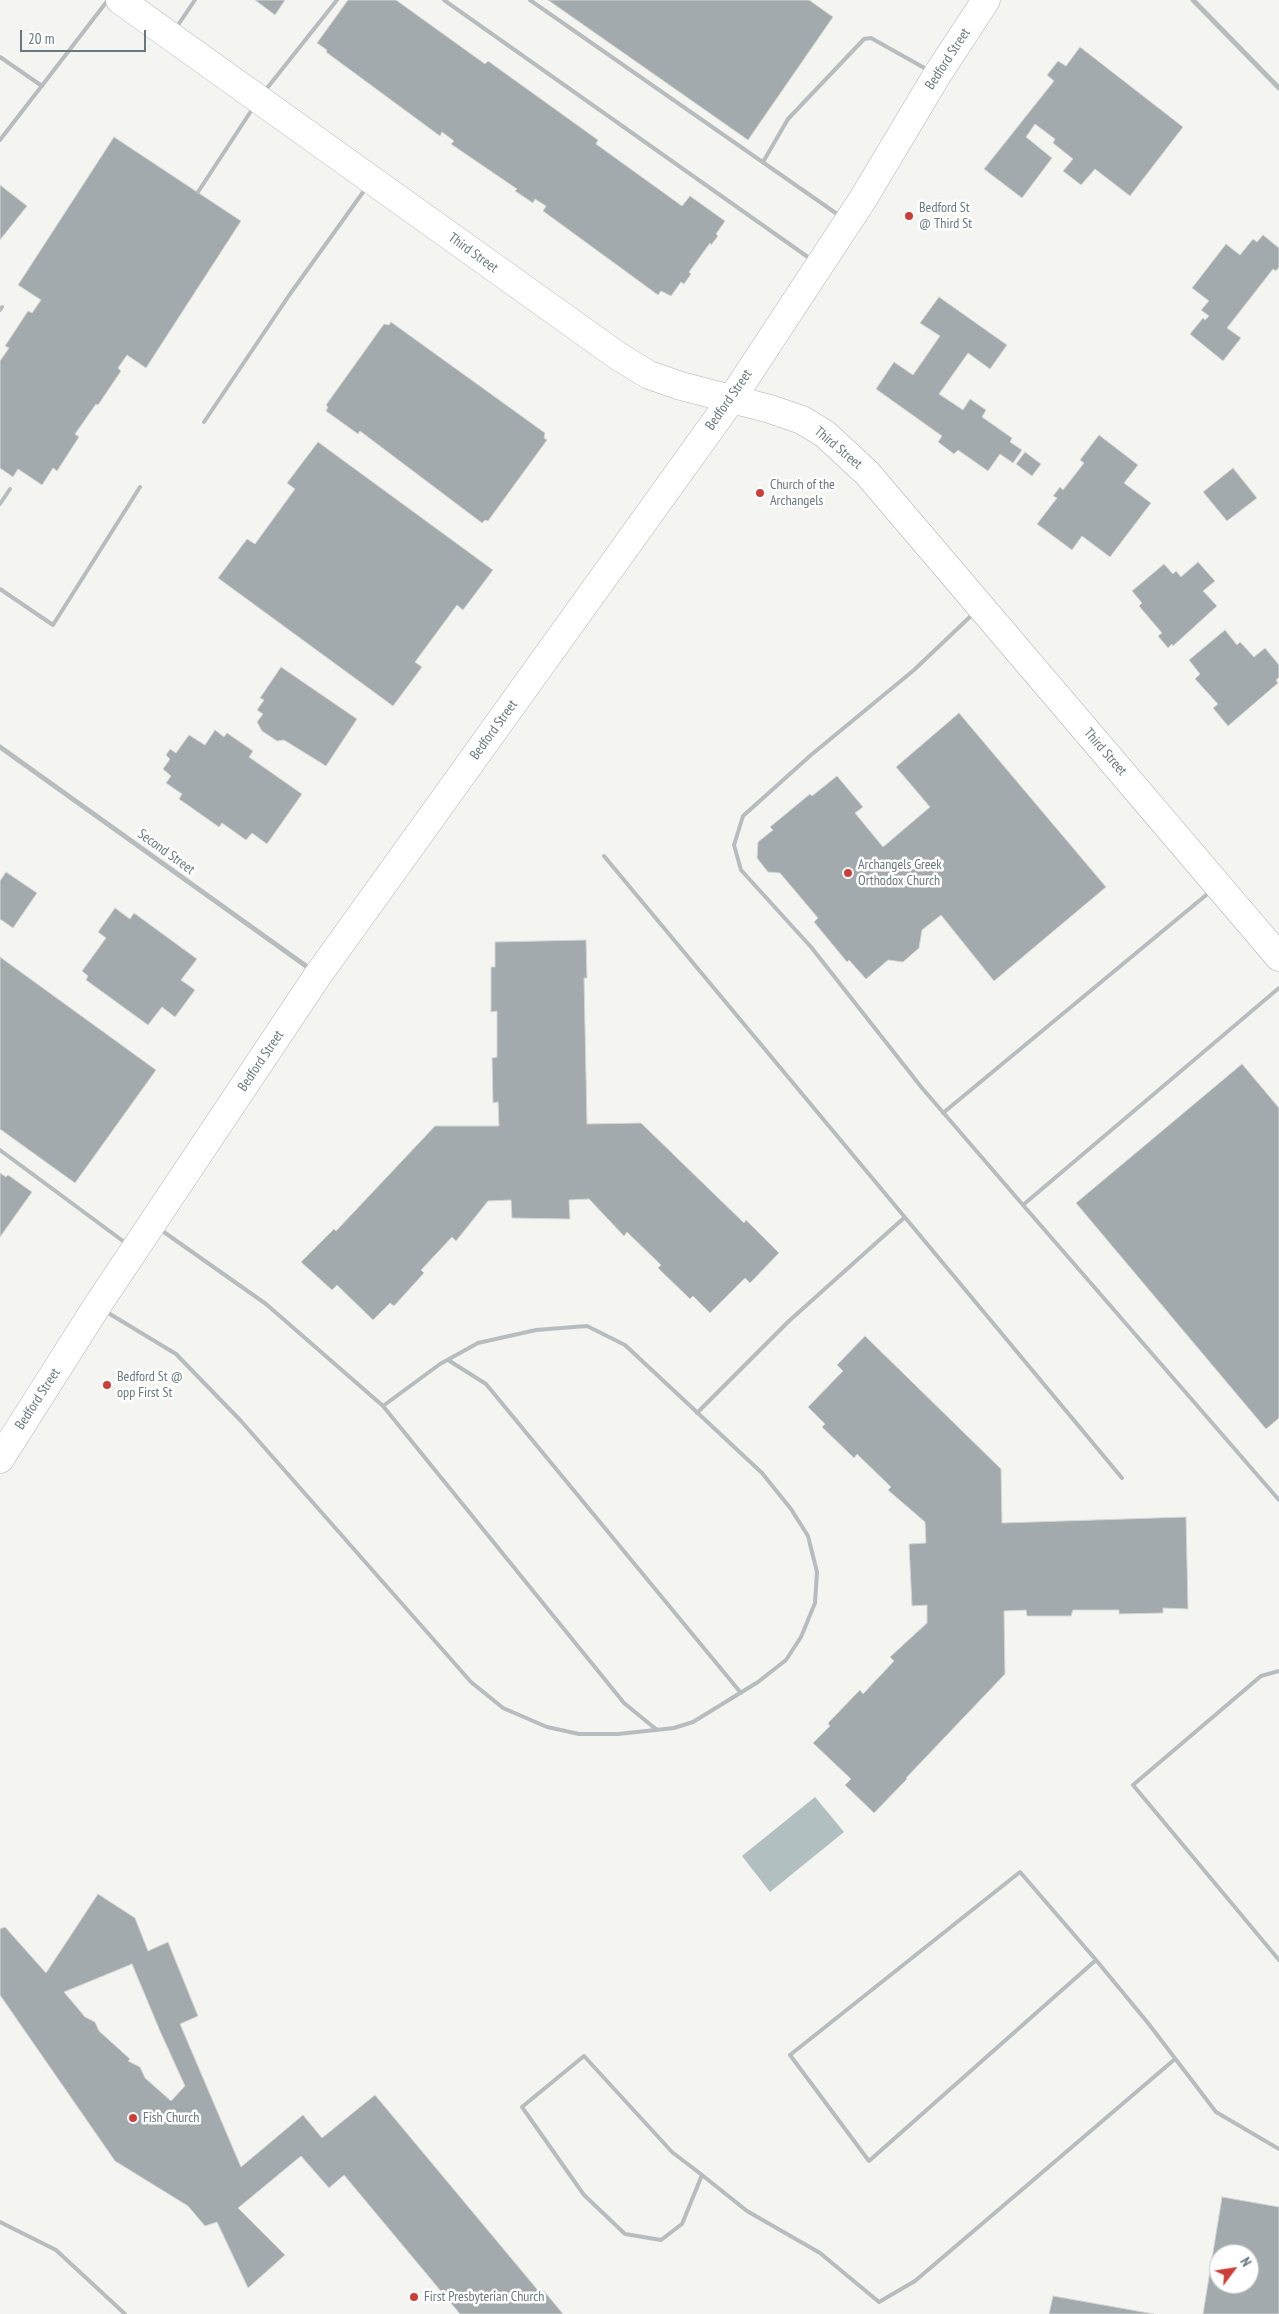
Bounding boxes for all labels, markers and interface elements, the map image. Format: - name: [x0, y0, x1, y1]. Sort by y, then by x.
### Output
- scale bar: [22, 20, 149, 52]
- street label: Bedford Street: [922, 25, 974, 93]
- text: 20 m: [28, 29, 54, 48]
- place label: Bedford St @ Third St: [919, 200, 972, 232]
- marker: Bedford St @ Third St: [903, 210, 915, 222]
- street label: Third Street: [445, 229, 501, 277]
- street label: Bedford Street: [702, 367, 756, 433]
- street label: Third Street: [811, 423, 865, 473]
- place label: Church of the Archangels: [770, 477, 835, 510]
- marker: Church of the Archangels: [754, 487, 766, 499]
- street label: Bedford Street: [467, 697, 521, 763]
- street label: Third Street: [1080, 725, 1130, 779]
- street label: Second Street: [134, 826, 198, 878]
- place label: Archangels Greek Orthodox Church: [858, 857, 942, 890]
- marker: Archangels Greek Orthodox Church: [842, 867, 854, 879]
- street label: Bedford Street: [235, 1027, 287, 1095]
- street label: Bedford Street: [12, 1365, 64, 1433]
- place label: Bedford St @ opp First St: [117, 1369, 183, 1401]
- marker: Bedford St @ opp First St: [101, 1379, 113, 1391]
- place label: Fish Church: [143, 2110, 199, 2126]
- marker: Fish Church: [127, 2112, 139, 2124]
- north arrow: [1209, 2244, 1259, 2294]
- text: N: [1236, 2254, 1256, 2270]
- place label: First Presbyterian Church: [424, 2289, 544, 2305]
- marker: First Presbyterian Church: [408, 2291, 420, 2303]

